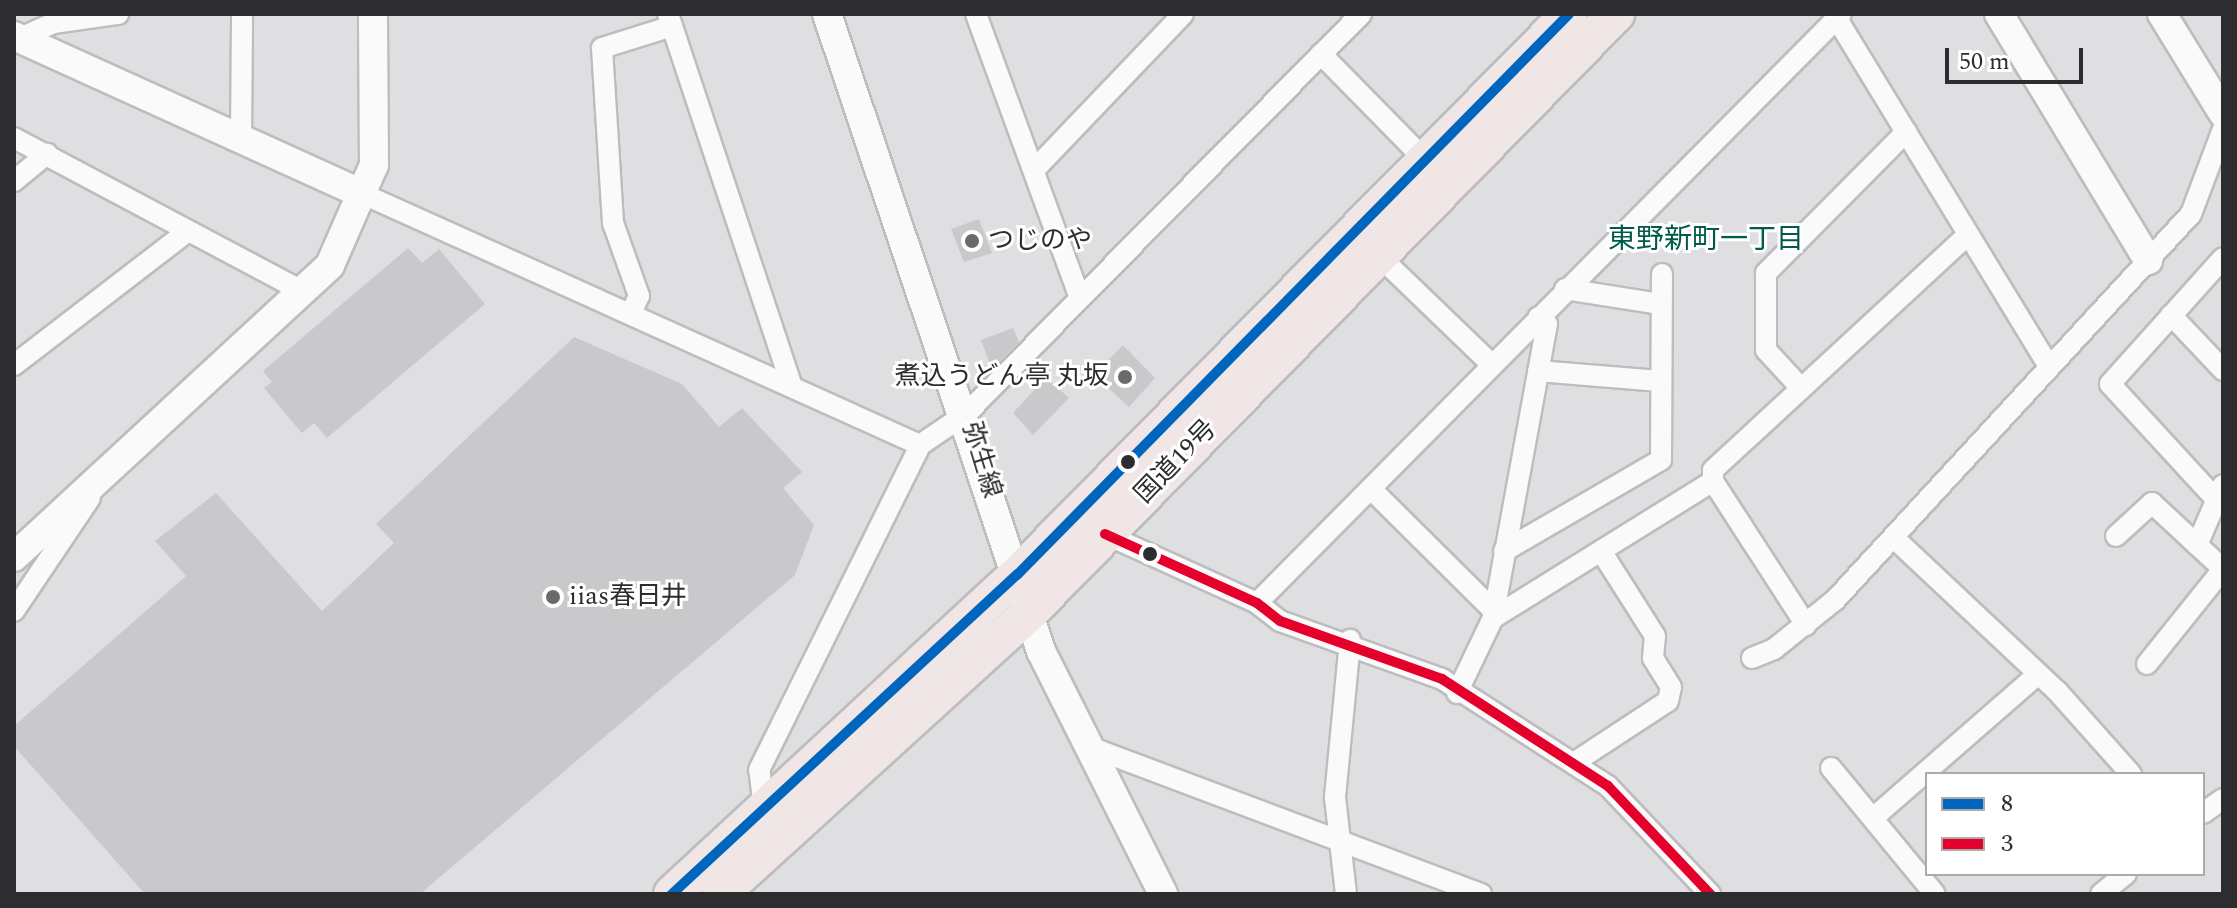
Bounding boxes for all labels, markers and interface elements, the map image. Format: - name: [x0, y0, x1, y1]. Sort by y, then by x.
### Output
- scale bar: [1949, 32, 2087, 82]
- text: 50 m: [1959, 44, 2010, 80]
- district label: 東野新町一丁目: [1608, 223, 1804, 257]
- place label: つじのや: [988, 225, 1092, 257]
- marker: つじのや: [963, 232, 981, 250]
- place label: 煮込うどん亭 丸坂: [895, 361, 1109, 393]
- marker: 煮込うどん亭 丸坂: [1116, 368, 1134, 386]
- street label: 国道19号: [1129, 414, 1223, 510]
- street label: 弥生線: [955, 418, 1007, 502]
- unlabelled marker: [1120, 454, 1136, 470]
- unlabelled marker: [1142, 546, 1158, 562]
- place label: iias春日井: [569, 581, 687, 613]
- marker: iias春日井: [544, 588, 562, 606]
- legend: [1925, 772, 2205, 876]
- text: 8: [2001, 786, 2013, 822]
- text: 3: [2001, 826, 2013, 862]

